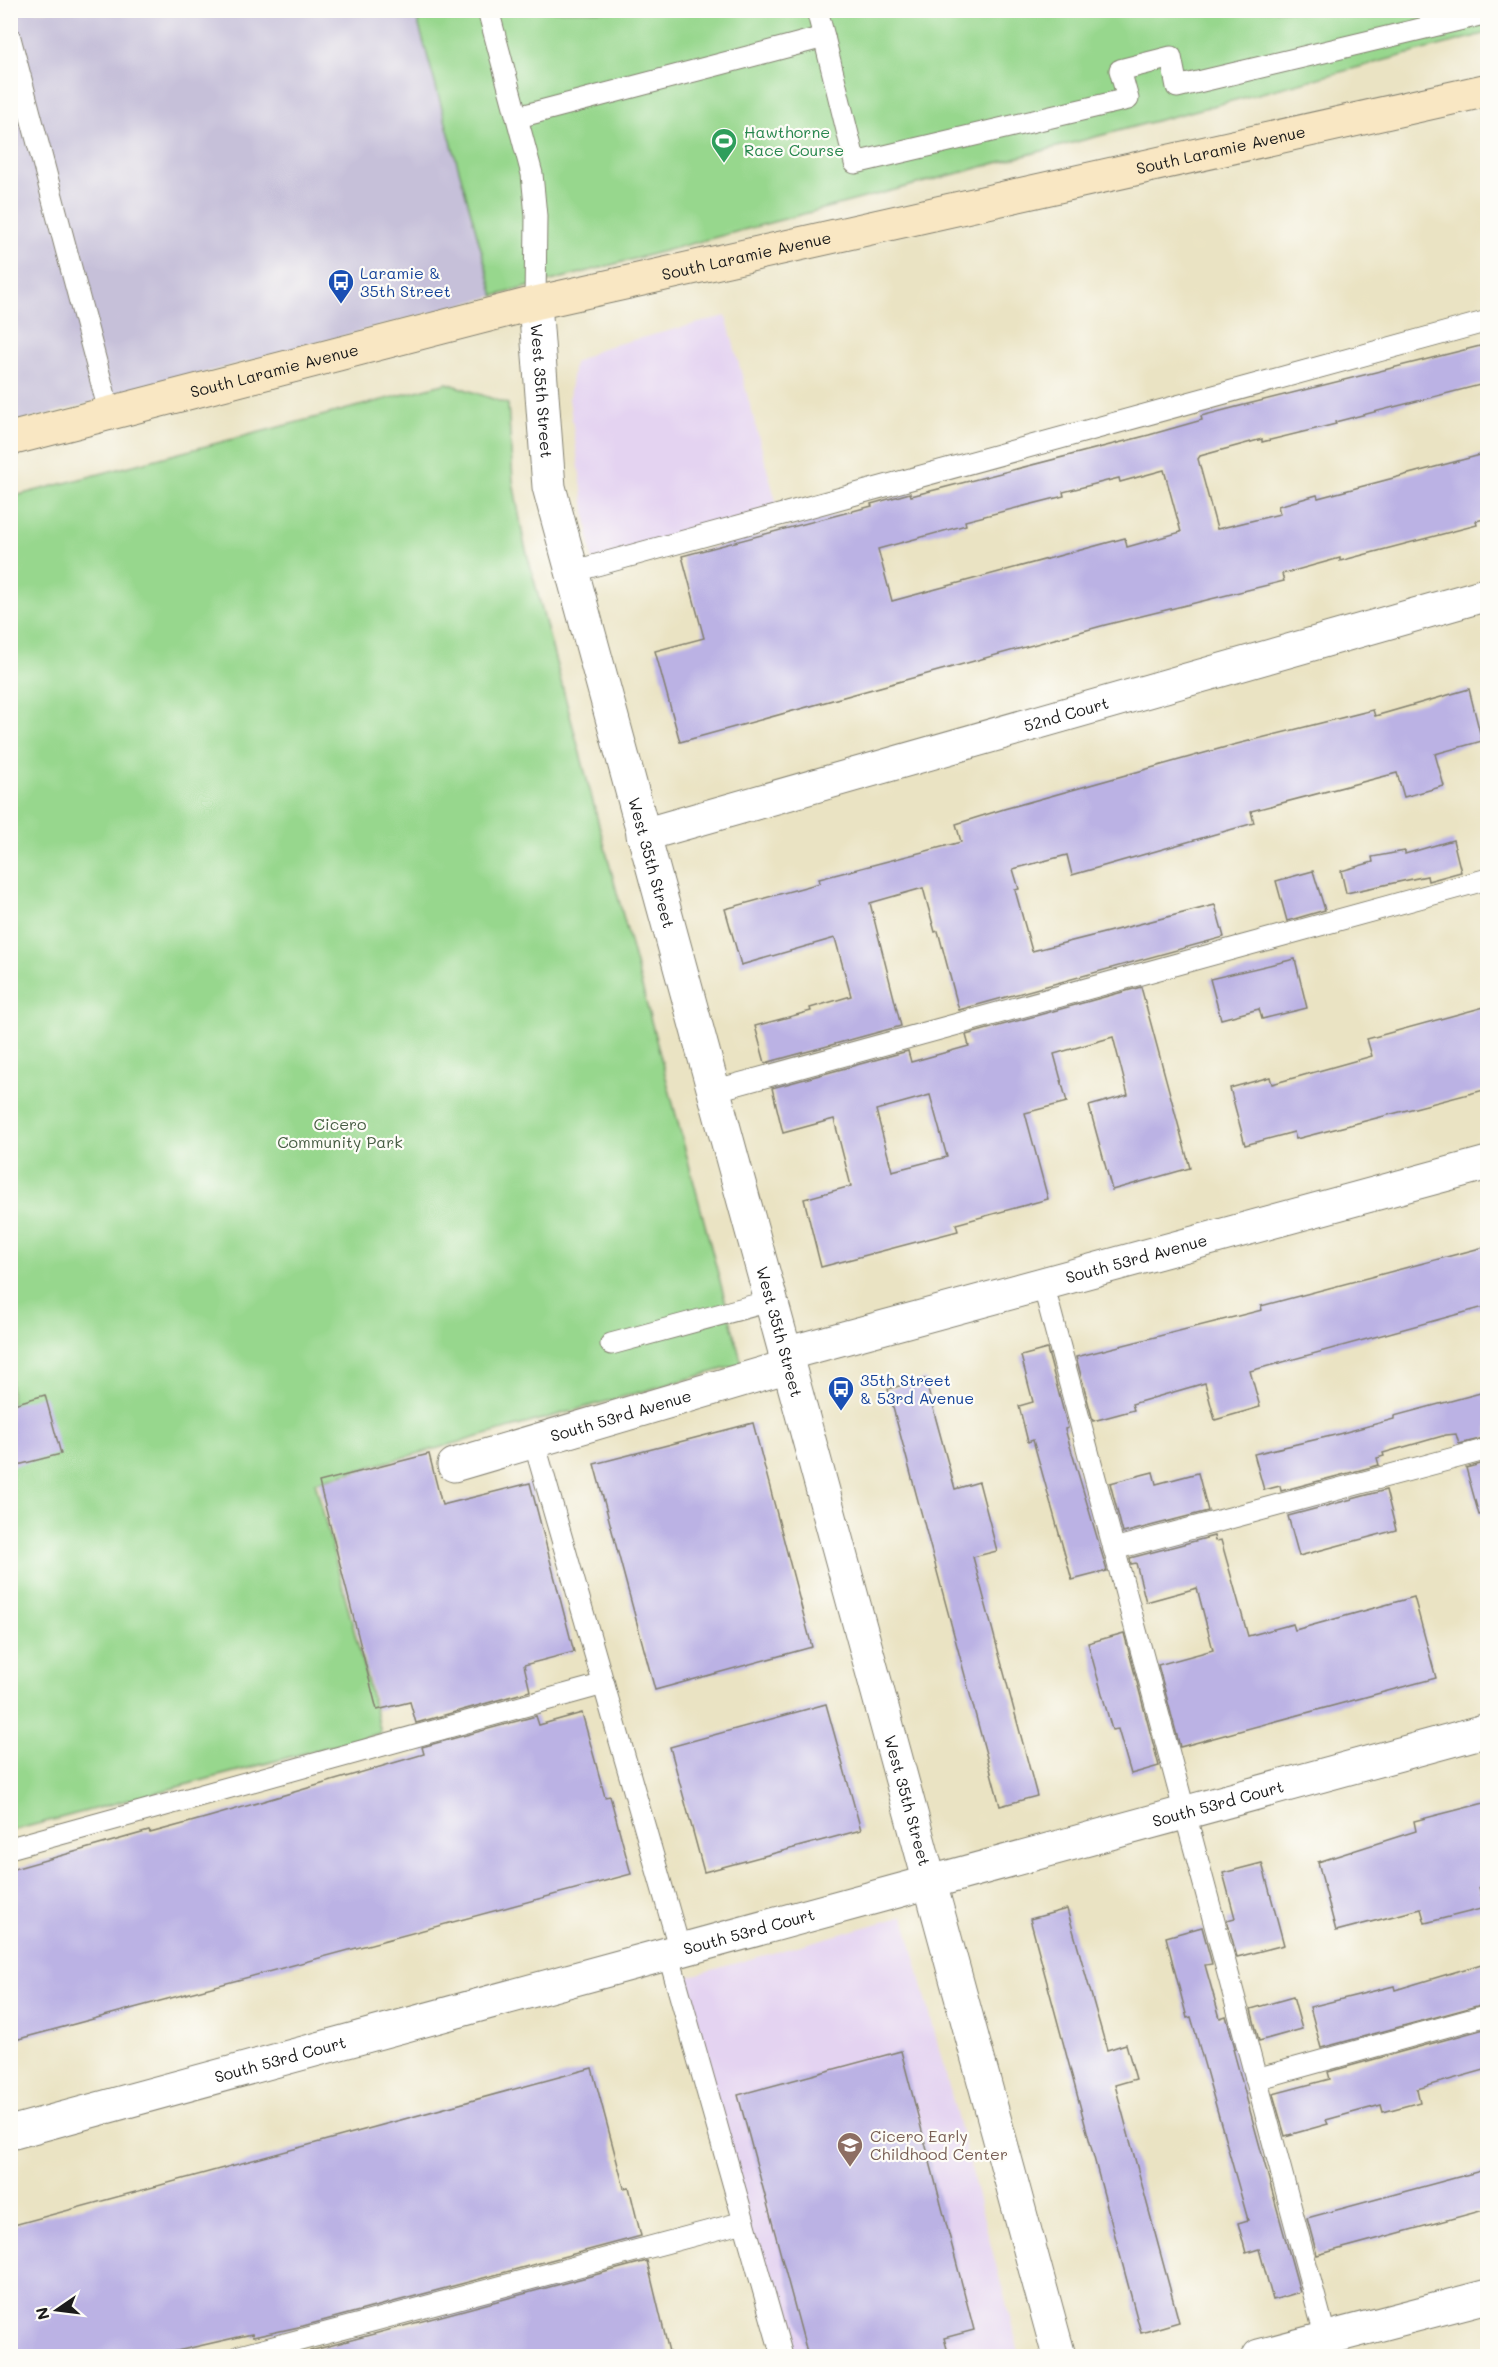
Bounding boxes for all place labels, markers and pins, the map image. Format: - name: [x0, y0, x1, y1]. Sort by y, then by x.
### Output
- place label: Hawthorne Race Course: [744, 121, 844, 160]
- sports icon: Hawthorne Race Course: [709, 126, 739, 164]
- place label: Laramie & 35th Street: [360, 262, 451, 301]
- bus stop icon: Laramie & 35th Street: [326, 267, 356, 305]
- place label: 35th Street & 53rd Avenue: [860, 1369, 974, 1408]
- bus stop icon: 35th Street & 53rd Avenue: [826, 1374, 856, 1412]
- place label: Cicero Early Childhood Center: [870, 2125, 1008, 2164]
- school or university icon: Cicero Early Childhood Center: [835, 2130, 865, 2168]

